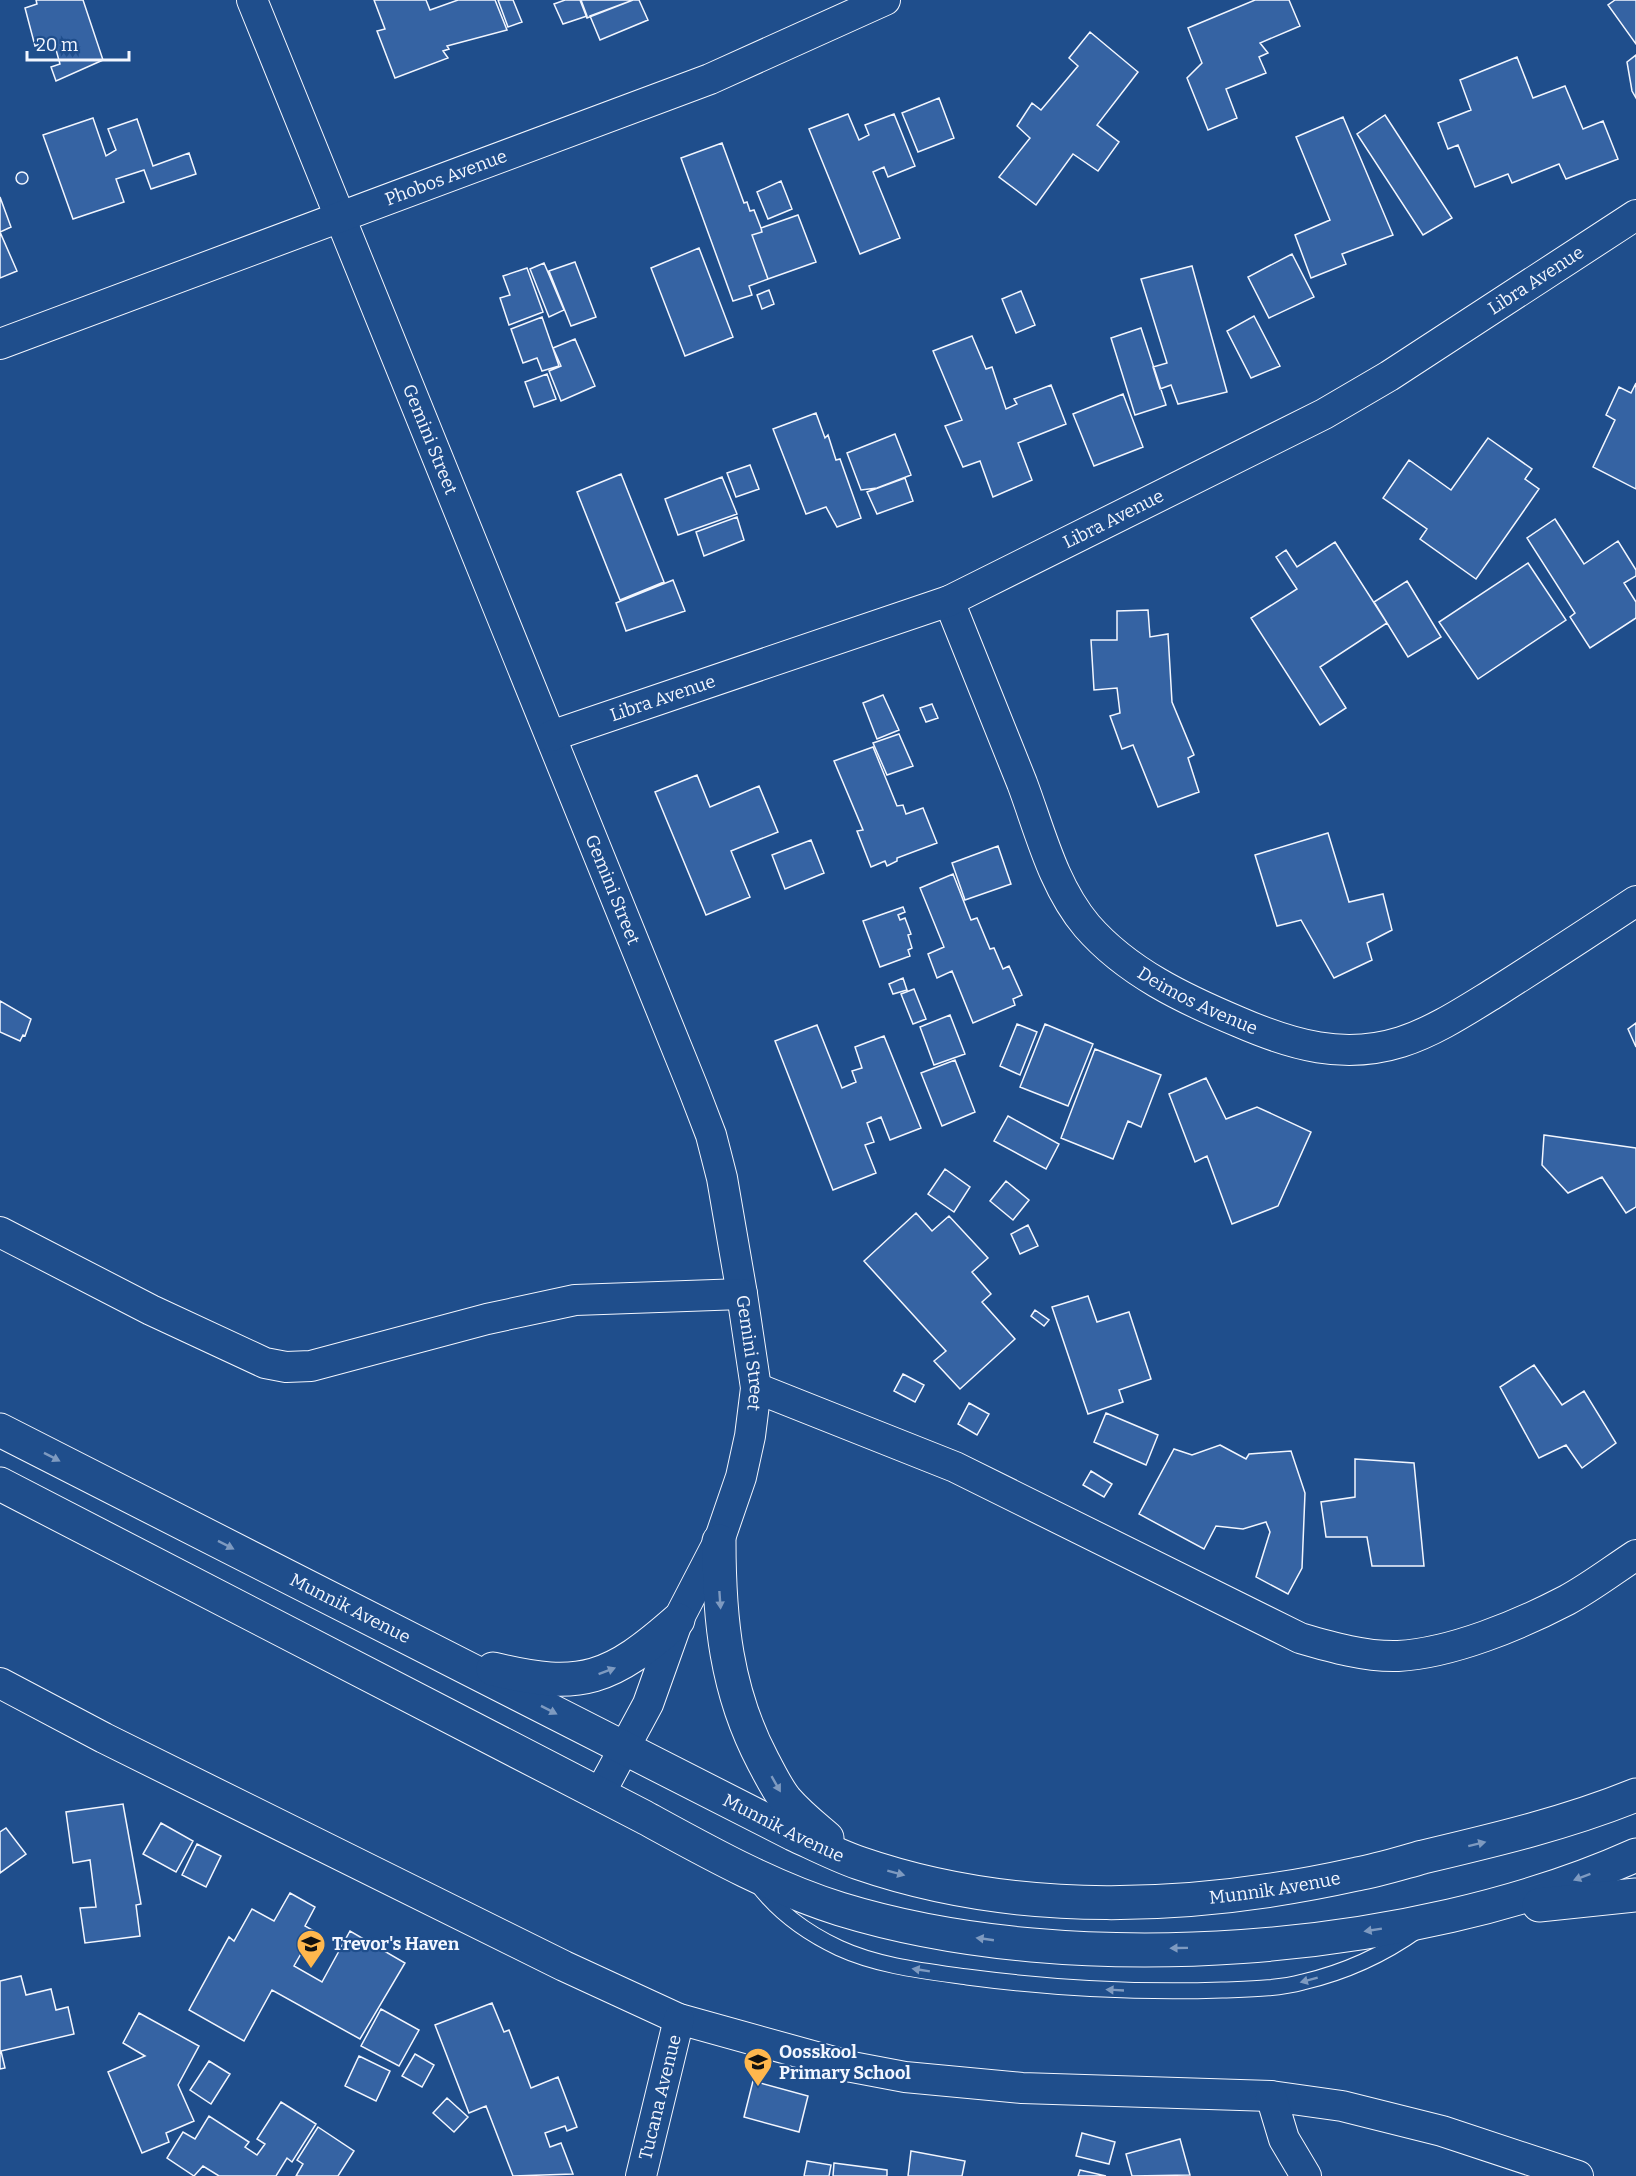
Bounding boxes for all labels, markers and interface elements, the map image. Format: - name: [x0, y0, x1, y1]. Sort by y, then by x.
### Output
- scale bar: [27, 24, 129, 62]
- text: 20 m: [36, 34, 78, 56]
- street label: Phobos Avenue: [382, 145, 510, 210]
- street label: Libra Avenue: [1484, 241, 1588, 319]
- street label: Gemini Street: [398, 381, 462, 498]
- street label: Libra Avenue: [1059, 485, 1167, 553]
- street label: Libra Avenue: [607, 670, 718, 726]
- street label: Gemini Street: [580, 831, 645, 948]
- street label: Deimos Avenue: [1133, 962, 1261, 1040]
- street label: Gemini Street: [731, 1293, 767, 1413]
- one-way arrow: [44, 1452, 61, 1461]
- one-way arrow: [218, 1540, 235, 1550]
- street label: Munnik Avenue: [286, 1569, 414, 1648]
- one-way arrow: [715, 1590, 725, 1609]
- one-way arrow: [599, 1666, 617, 1676]
- one-way arrow: [541, 1705, 558, 1715]
- one-way arrow: [771, 1776, 781, 1793]
- street label: Munnik Avenue: [719, 1789, 848, 1867]
- one-way arrow: [1468, 1839, 1487, 1849]
- street label: Munnik Avenue: [1208, 1867, 1342, 1909]
- one-way arrow: [887, 1869, 905, 1878]
- one-way arrow: [1573, 1872, 1591, 1882]
- one-way arrow: [1363, 1925, 1382, 1934]
- school or university icon: Trevor's Haven: [295, 1928, 327, 1970]
- place label: Trevor's Haven: [332, 1933, 460, 1955]
- one-way arrow: [975, 1935, 994, 1944]
- one-way arrow: [1170, 1943, 1189, 1953]
- one-way arrow: [911, 1965, 930, 1974]
- one-way arrow: [1300, 1976, 1318, 1986]
- one-way arrow: [1105, 1985, 1124, 1994]
- street label: Tucana Avenue: [634, 2032, 686, 2162]
- place label: Oosskool Primary School: [779, 2041, 911, 2084]
- school or university icon: Oosskool Primary School: [742, 2046, 774, 2088]

